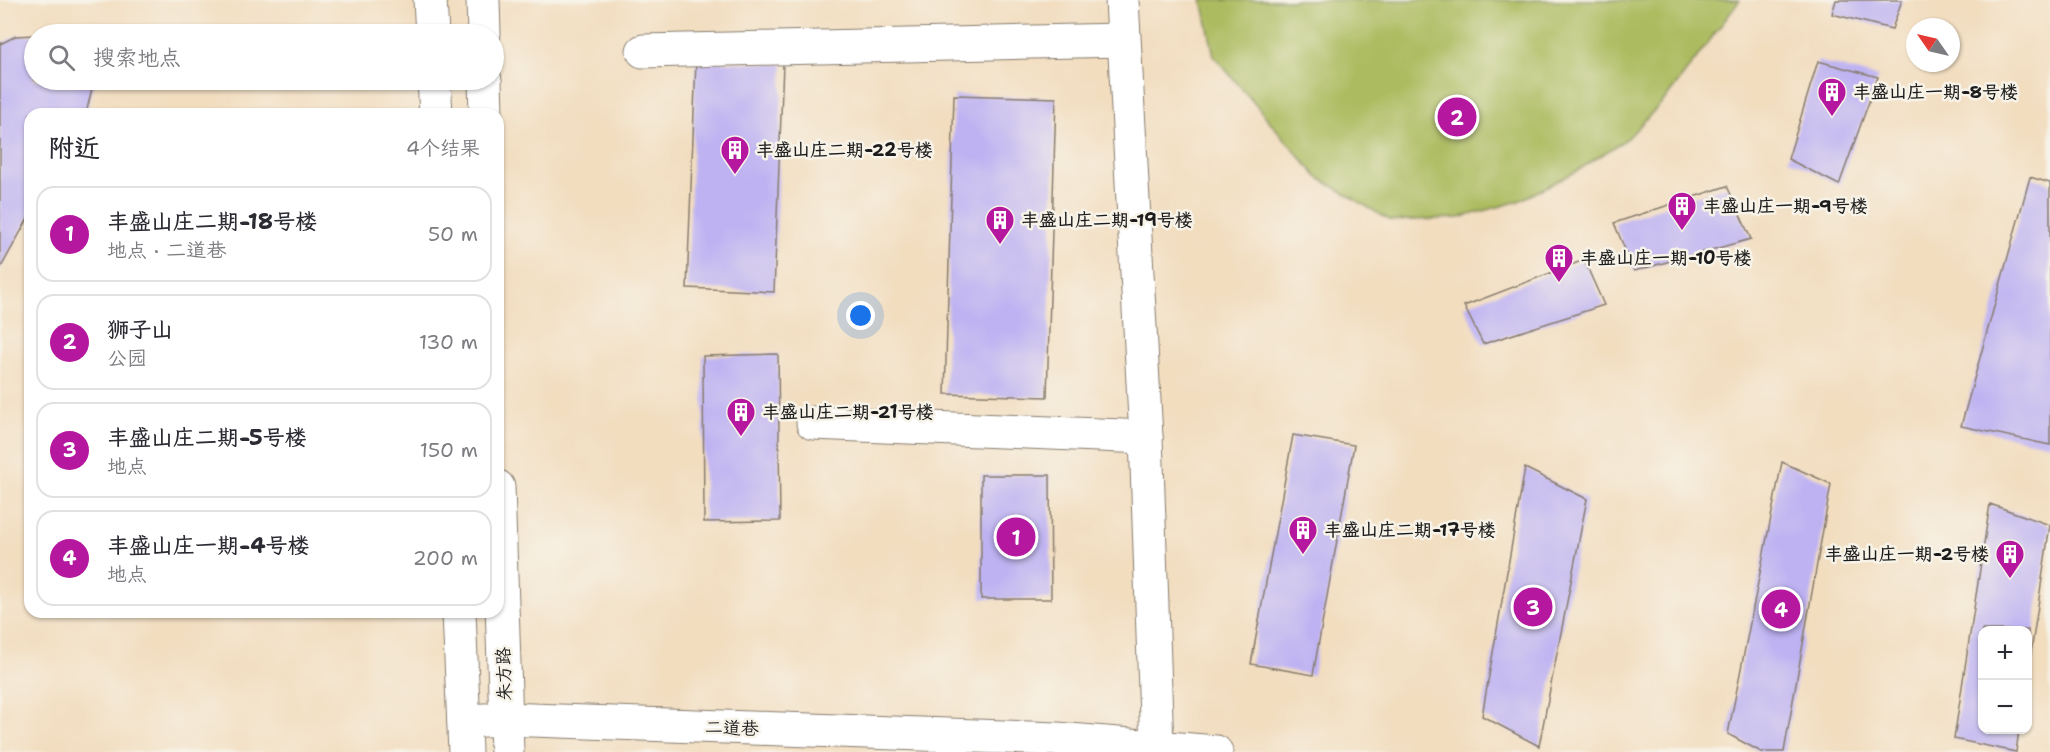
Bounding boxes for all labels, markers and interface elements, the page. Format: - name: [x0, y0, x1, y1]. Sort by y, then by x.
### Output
- north arrow: [1906, 18, 1960, 72]
- search box: [24, 24, 504, 90]
- icon: search: [45, 41, 78, 74]
- text: 搜索地点: [93, 43, 181, 72]
- building icon: 丰盛山庄一期-8号楼: [1816, 76, 1848, 118]
- place label: 丰盛山庄一期-8号楼: [1853, 80, 2018, 104]
- pin: 2: [1438, 94, 1476, 140]
- text: 附近: [48, 130, 100, 165]
- building icon: 丰盛山庄二期-22号楼: [719, 134, 751, 176]
- text: 4个结果: [406, 135, 480, 161]
- place label: 丰盛山庄二期-22号楼: [756, 138, 933, 162]
- building icon: 丰盛山庄一期-9号楼: [1666, 190, 1698, 232]
- place label: 丰盛山庄一期-9号楼: [1703, 194, 1868, 218]
- building icon: 丰盛山庄二期-19号楼: [984, 204, 1016, 246]
- text: 丰盛山庄二期-18号楼: [107, 207, 317, 236]
- place label: 丰盛山庄二期-19号楼: [1021, 208, 1193, 232]
- text: 1: [65, 221, 74, 247]
- text: 50 m: [428, 221, 478, 247]
- text: 地点 · 二道巷: [107, 237, 226, 263]
- building icon: 丰盛山庄一期-10号楼: [1543, 242, 1575, 284]
- place label: 丰盛山庄一期-10号楼: [1580, 246, 1752, 270]
- your location: [846, 301, 875, 330]
- text: 狮子山: [107, 315, 173, 344]
- text: 2: [63, 329, 77, 355]
- text: 130 m: [419, 329, 478, 355]
- text: 公园: [107, 345, 147, 371]
- building icon: 丰盛山庄二期-21号楼: [725, 396, 757, 438]
- place label: 丰盛山庄二期-21号楼: [762, 400, 934, 424]
- text: 丰盛山庄二期-5号楼: [107, 423, 307, 452]
- text: 3: [63, 437, 77, 463]
- text: 150 m: [420, 437, 478, 463]
- text: 地点: [107, 453, 147, 479]
- pin: 1: [996, 514, 1036, 560]
- building icon: 丰盛山庄二期-17号楼: [1287, 514, 1319, 556]
- place label: 丰盛山庄二期-17号楼: [1324, 518, 1496, 542]
- text: 丰盛山庄一期-4号楼: [107, 531, 310, 560]
- building icon: 丰盛山庄一期-2号楼: [1994, 538, 2026, 580]
- place label: 丰盛山庄一期-2号楼: [1825, 542, 1989, 566]
- text: 4: [63, 545, 77, 571]
- text: 200 m: [413, 545, 478, 571]
- text: 地点: [107, 561, 147, 587]
- pin: 3: [1514, 584, 1552, 630]
- pin: 4: [1762, 586, 1800, 632]
- map controls: [1978, 626, 2032, 734]
- button: +: [1978, 626, 2032, 680]
- street label: 朱方路: [491, 647, 517, 701]
- button: −: [1978, 680, 2032, 734]
- street label: 二道巷: [705, 715, 759, 741]

